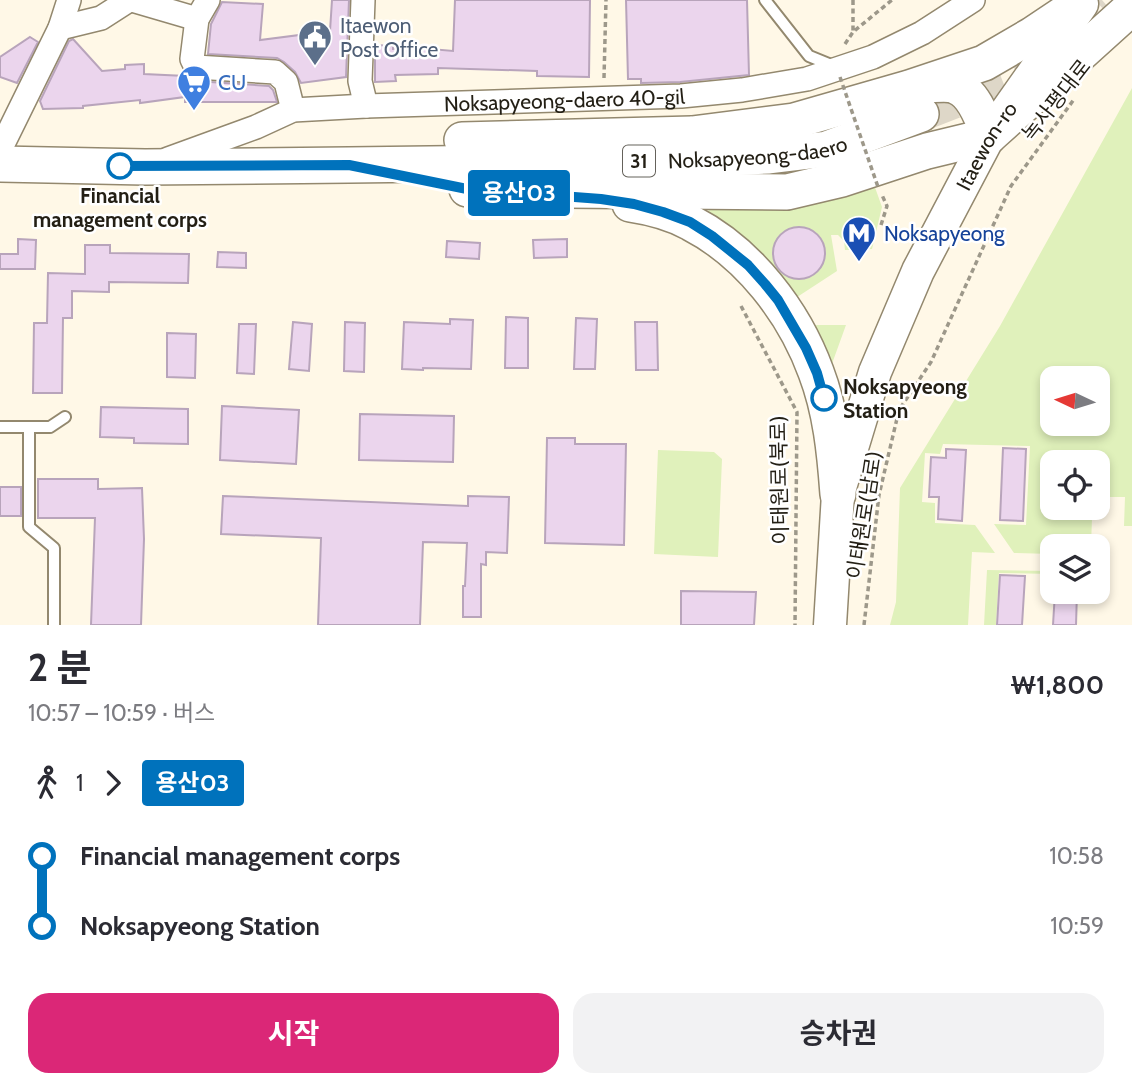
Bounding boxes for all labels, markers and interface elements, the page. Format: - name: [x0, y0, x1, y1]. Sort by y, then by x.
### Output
- place label: Itaewon Post Office: [340, 13, 439, 62]
- public building icon: Itaewon Post Office: [296, 18, 334, 67]
- street label: 녹사평대로: [1016, 54, 1096, 146]
- supermarket icon: CU: [175, 63, 213, 112]
- place label: CU: [218, 70, 246, 95]
- street label: Noksapyeong-daero 40-gil: [444, 83, 686, 116]
- street label: Itaewon-ro: [950, 97, 1022, 194]
- street label: Noksapyeong-daero: [667, 130, 851, 173]
- road number: 31: [623, 146, 655, 176]
- marker: Financial management corps: [107, 153, 133, 179]
- line badge: 용산03: [470, 170, 568, 216]
- text: 용산03: [482, 178, 556, 207]
- place label: Financial management corps: [33, 183, 207, 232]
- metro station icon: Noksapyeong: [840, 214, 878, 263]
- place label: Noksapyeong: [884, 221, 1005, 246]
- north arrow: [1040, 366, 1110, 436]
- map controls: [1040, 366, 1110, 604]
- place label: Noksapyeong Station: [843, 374, 967, 423]
- marker: Noksapyeong Station: [811, 385, 837, 411]
- street label: 이태원로(북로): [765, 415, 793, 545]
- street label: 이태원로(남로): [842, 449, 886, 581]
- button: locate: [1040, 450, 1110, 520]
- button: layers: [1040, 534, 1110, 604]
- text: 2 분: [28, 644, 92, 691]
- text: ₩1,800: [1011, 669, 1104, 701]
- text: 10:57 – 10:59 · 버스: [28, 699, 215, 727]
- icon: walk: [28, 764, 66, 802]
- icon: forward: [94, 764, 132, 802]
- text: 용산03: [156, 768, 230, 797]
- text: 1: [76, 769, 84, 797]
- text: Financial management corps: [80, 840, 400, 872]
- text: 10:58: [1049, 842, 1104, 870]
- text: Noksapyeong Station: [80, 910, 320, 942]
- text: 10:59: [1050, 912, 1104, 940]
- button: 시작: [28, 993, 559, 1073]
- button: 승차권: [573, 993, 1104, 1073]

